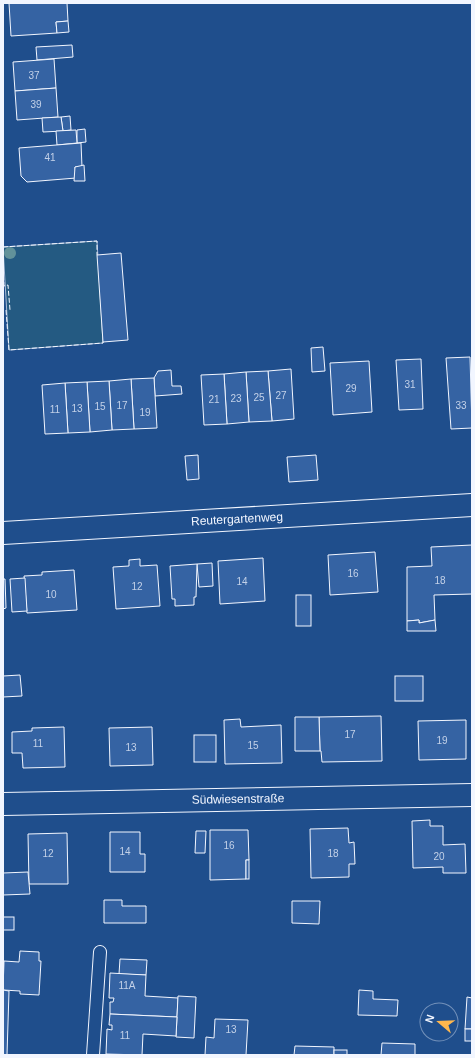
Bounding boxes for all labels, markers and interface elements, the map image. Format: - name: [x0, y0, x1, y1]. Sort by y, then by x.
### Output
- house number: 37: [28, 70, 40, 81]
- house number: 39: [30, 99, 42, 110]
- house number: 41: [44, 152, 56, 163]
- house number: 31: [404, 379, 416, 390]
- house number: 29: [345, 383, 357, 394]
- house number: 27: [275, 390, 287, 401]
- house number: 25: [253, 392, 265, 403]
- house number: 23: [230, 393, 242, 404]
- house number: 21: [208, 394, 220, 405]
- house number: 17: [116, 400, 128, 411]
- house number: 33: [455, 400, 467, 411]
- house number: 15: [94, 401, 106, 412]
- house number: 13: [71, 403, 83, 414]
- house number: 11: [50, 404, 61, 415]
- house number: 19: [139, 407, 151, 418]
- street label: Reutergartenweg: [191, 510, 283, 528]
- house number: 16: [347, 568, 359, 579]
- house number: 18: [434, 575, 446, 586]
- house number: 14: [236, 576, 248, 587]
- house number: 12: [131, 581, 143, 592]
- house number: 10: [45, 589, 57, 600]
- house number: 17: [344, 729, 356, 740]
- house number: 19: [436, 735, 448, 746]
- house number: 11: [33, 738, 44, 749]
- house number: 15: [247, 740, 259, 751]
- house number: 13: [125, 742, 137, 753]
- street label: Südwiesenstraße: [192, 791, 285, 807]
- house number: 16: [223, 840, 235, 851]
- house number: 14: [119, 846, 131, 857]
- house number: 12: [42, 848, 54, 859]
- house number: 18: [327, 848, 339, 859]
- house number: 20: [433, 851, 445, 862]
- house number: 11A: [118, 980, 136, 991]
- north arrow: [419, 1002, 459, 1042]
- text: N: [423, 1013, 437, 1024]
- house number: 13: [225, 1024, 237, 1035]
- house number: 11: [120, 1030, 131, 1041]

